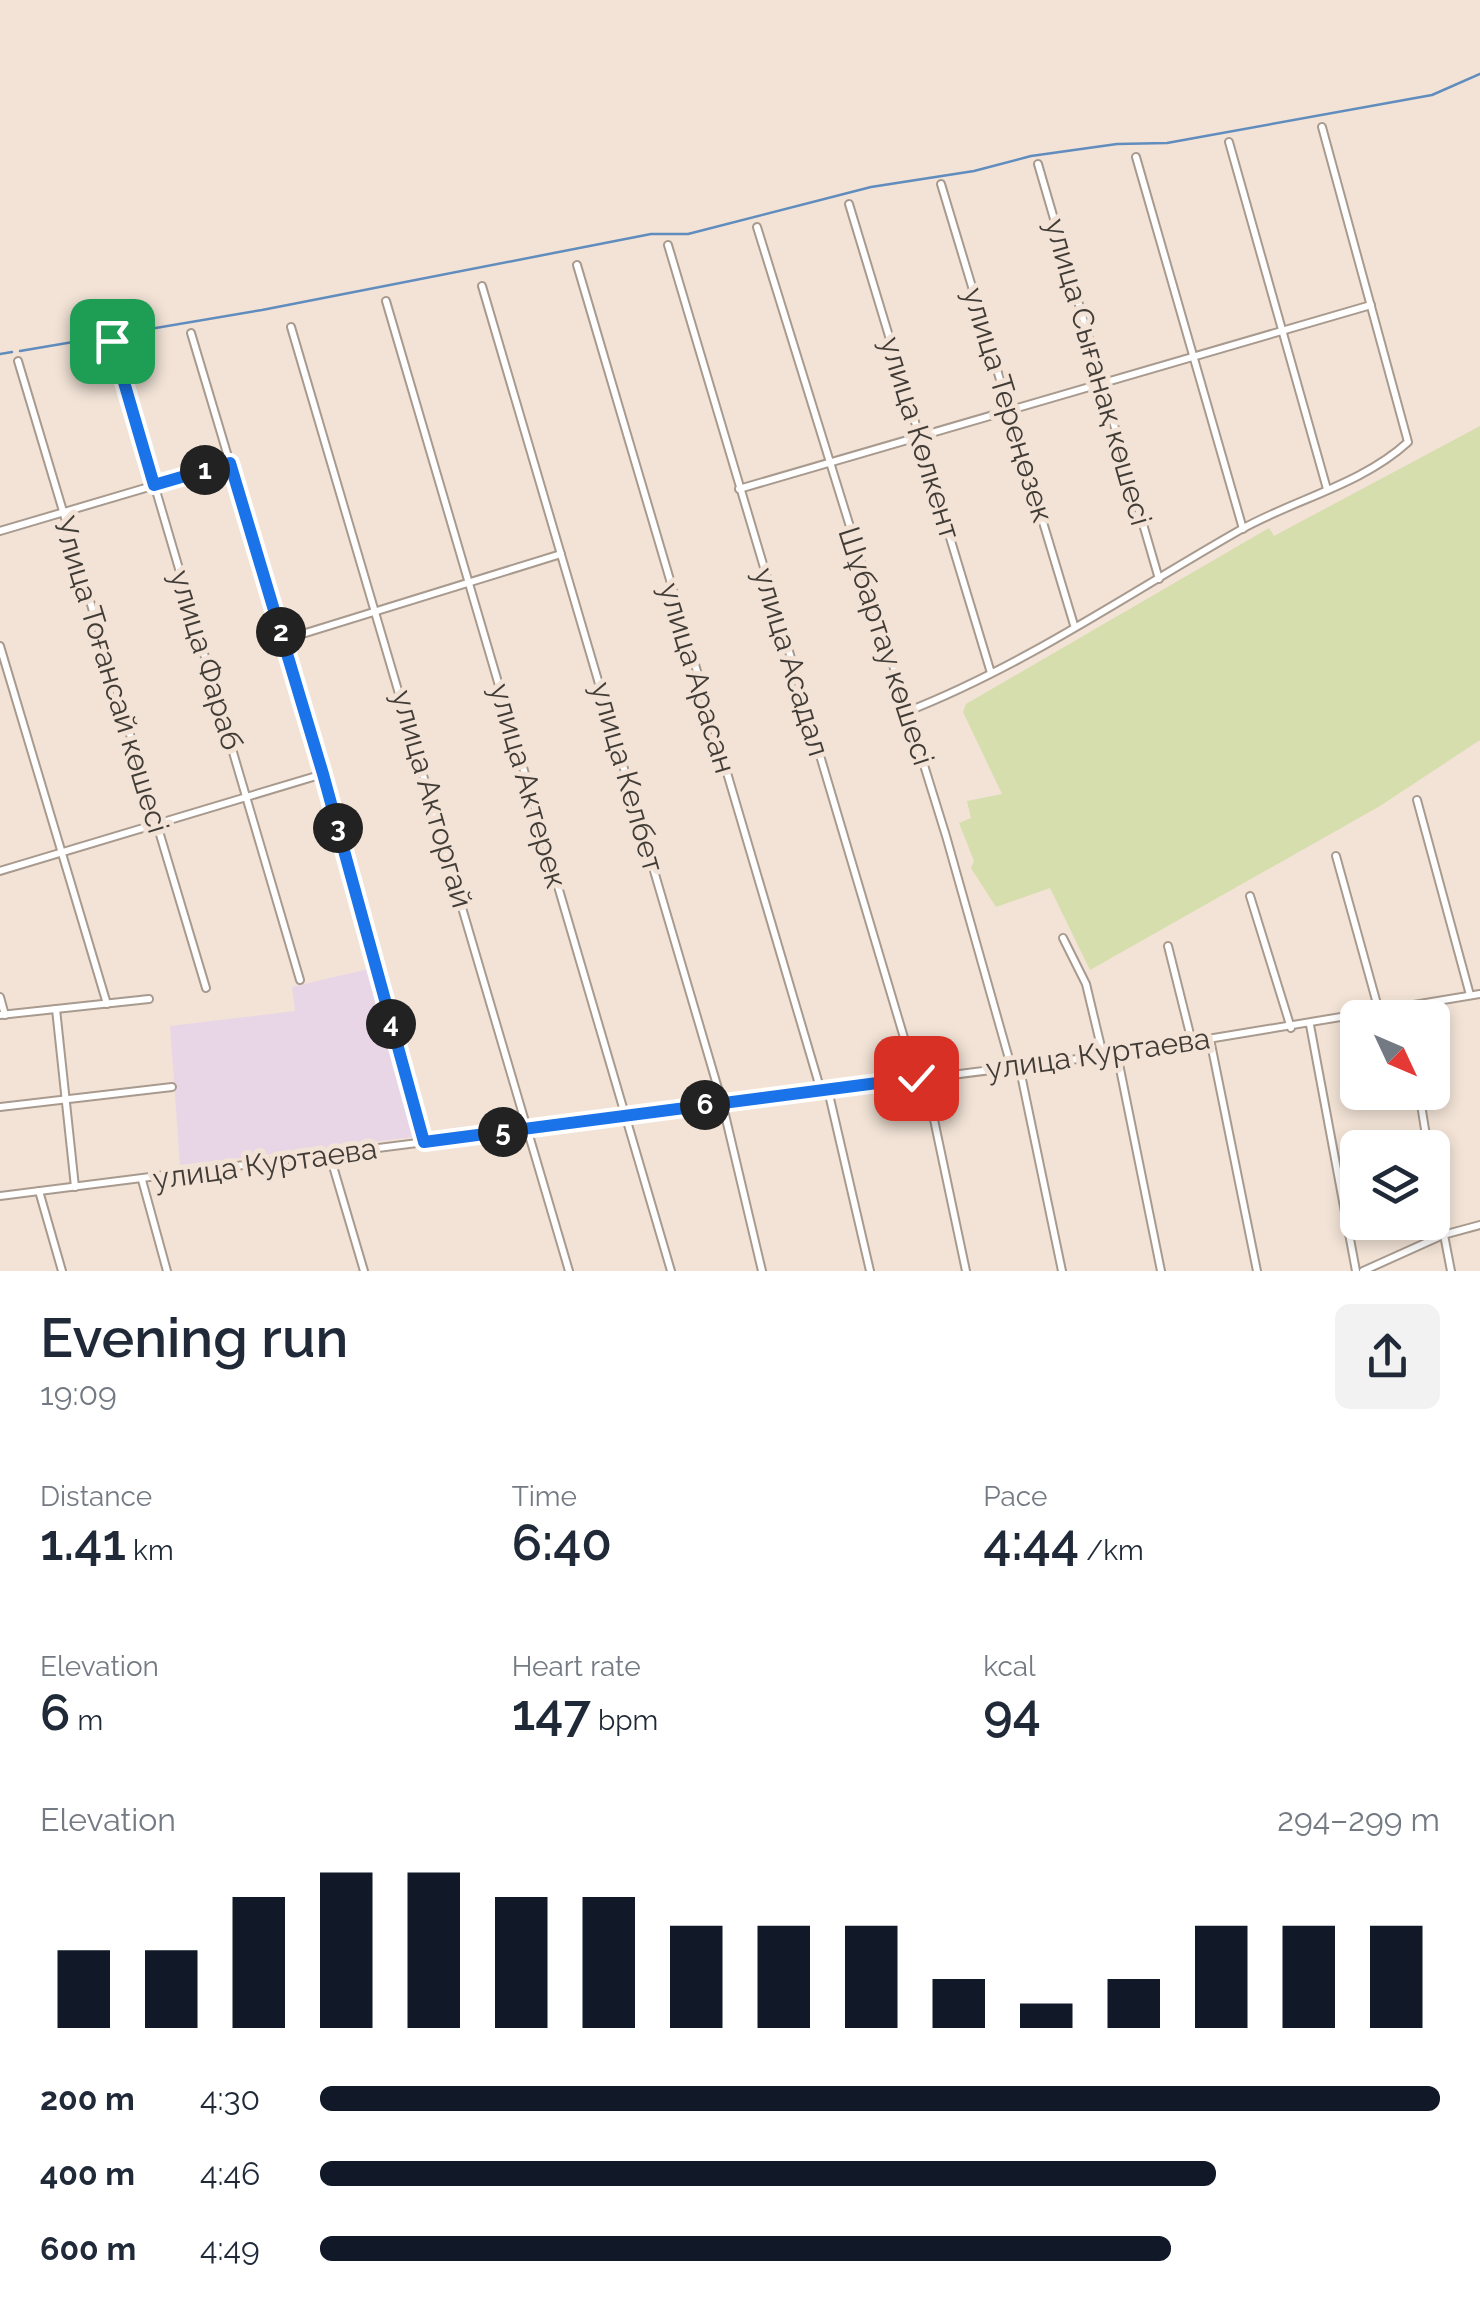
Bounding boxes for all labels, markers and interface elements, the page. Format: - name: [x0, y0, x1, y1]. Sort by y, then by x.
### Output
- street label: улица Сығанақ көшесі: [1038, 215, 1159, 529]
- street label: улица Тереңөзек: [956, 283, 1061, 526]
- pin: [70, 299, 155, 384]
- icon: arrive: [85, 314, 140, 369]
- street label: улица Көлкент: [873, 332, 968, 543]
- pin: 1: [180, 445, 230, 495]
- text: 1: [198, 453, 212, 486]
- street label: Улица Тоғансай көшесі: [47, 513, 176, 837]
- street label: Шұбартау көшесі: [831, 522, 942, 769]
- street label: улица Асадал: [746, 563, 837, 760]
- street label: улица Фараб: [163, 566, 250, 754]
- street label: улица Арасан: [652, 579, 743, 777]
- pin: 2: [256, 607, 306, 657]
- text: 2: [273, 615, 289, 648]
- street label: улица Келбет: [584, 678, 671, 876]
- street label: улица Актерек: [483, 680, 574, 892]
- street label: улица Акторгай: [385, 686, 480, 912]
- pin: 3: [313, 803, 363, 853]
- text: 3: [330, 811, 346, 844]
- pin: 4: [366, 999, 416, 1049]
- north arrow: [1340, 1000, 1450, 1110]
- map controls: [1340, 1000, 1450, 1240]
- text: 4: [383, 1007, 399, 1040]
- street label: улица Куртаева: [984, 1020, 1212, 1087]
- pin: [874, 1036, 959, 1121]
- icon: check: [889, 1051, 944, 1106]
- pin: 6: [680, 1080, 730, 1130]
- text: 6: [697, 1088, 714, 1121]
- pin: 5: [478, 1107, 528, 1157]
- text: 5: [495, 1115, 511, 1148]
- street label: улица Куртаева: [151, 1130, 379, 1197]
- button: layers: [1340, 1130, 1450, 1240]
- button: share: [1335, 1304, 1440, 1409]
- text: Evening run: [40, 1305, 348, 1370]
- text: 19:09: [40, 1375, 117, 1412]
- text: Distance: [40, 1480, 152, 1513]
- text: Time: [512, 1480, 577, 1513]
- text: Pace: [983, 1480, 1048, 1513]
- text: 1.41: [40, 1513, 126, 1572]
- text: 6:40: [512, 1513, 612, 1572]
- text: 4:44: [983, 1513, 1079, 1572]
- text: km: [126, 1534, 174, 1567]
- text: /km: [1079, 1534, 1144, 1567]
- text: Elevation: [40, 1650, 159, 1683]
- text: Heart rate: [512, 1650, 641, 1683]
- text: kcal: [983, 1650, 1036, 1683]
- text: 6: [40, 1683, 70, 1742]
- text: 147: [512, 1683, 591, 1742]
- text: 94: [983, 1683, 1041, 1742]
- text: m: [70, 1704, 103, 1737]
- text: bpm: [591, 1704, 658, 1737]
- text: Elevation: [40, 1801, 176, 1838]
- text: 294–299 m: [1277, 1801, 1440, 1838]
- text: 200 m: [40, 2080, 135, 2117]
- text: 4:30: [200, 2080, 260, 2117]
- text: 400 m: [40, 2155, 135, 2192]
- text: 4:46: [200, 2155, 260, 2192]
- text: 600 m: [40, 2230, 136, 2267]
- text: 4:49: [200, 2230, 260, 2267]

